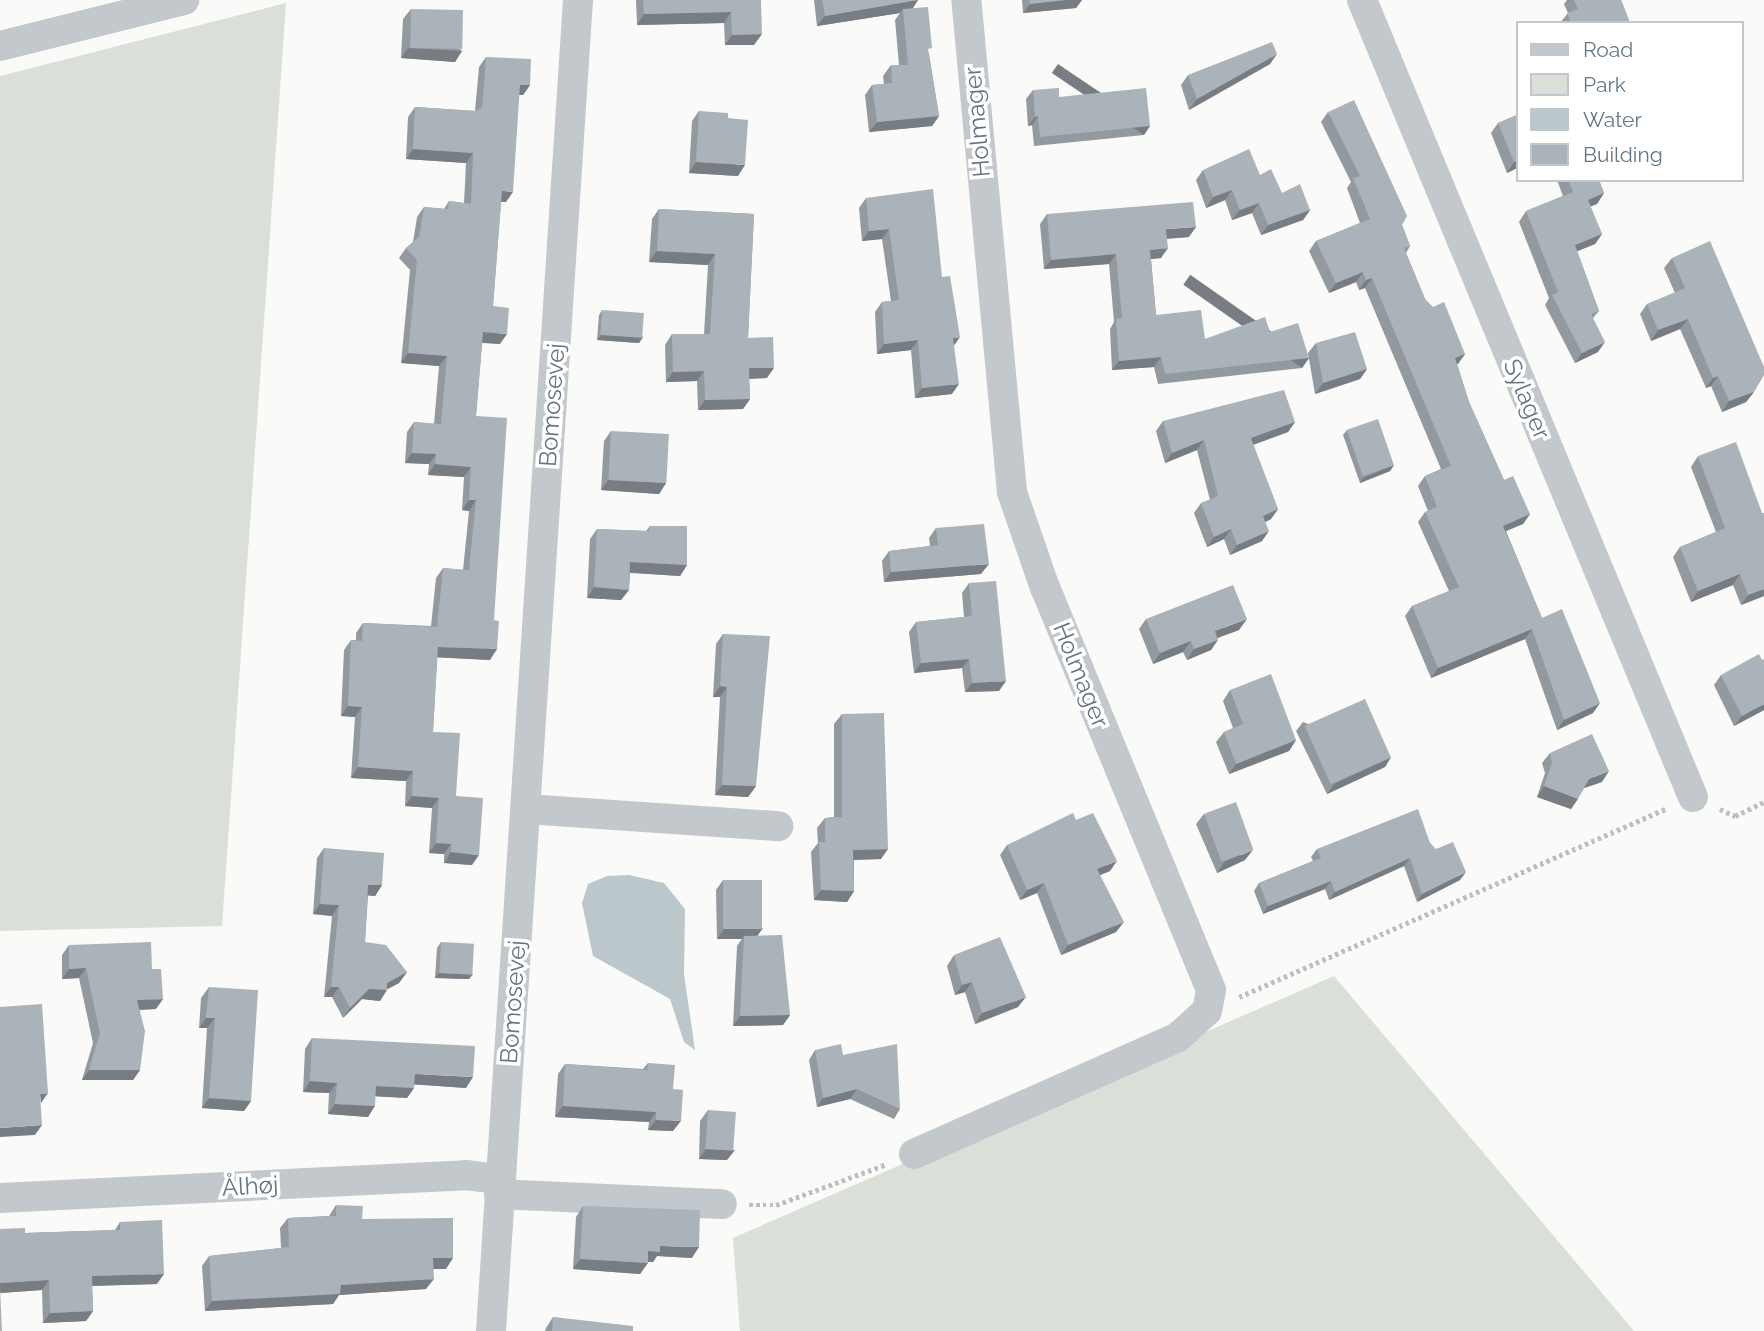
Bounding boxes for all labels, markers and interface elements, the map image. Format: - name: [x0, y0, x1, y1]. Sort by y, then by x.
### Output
- legend: [1516, 21, 1743, 182]
- text: Road: [1583, 37, 1633, 62]
- street label: Holmager: [958, 66, 996, 178]
- text: Park: [1583, 72, 1626, 97]
- text: Water: [1583, 107, 1642, 132]
- text: Building: [1583, 142, 1663, 167]
- street label: Bomosevej: [533, 342, 571, 468]
- street label: Sylager: [1497, 355, 1557, 443]
- street label: Holmager: [1047, 618, 1115, 732]
- street label: Bomosevej: [494, 939, 532, 1065]
- street label: Ålhøj: [221, 1170, 279, 1202]

